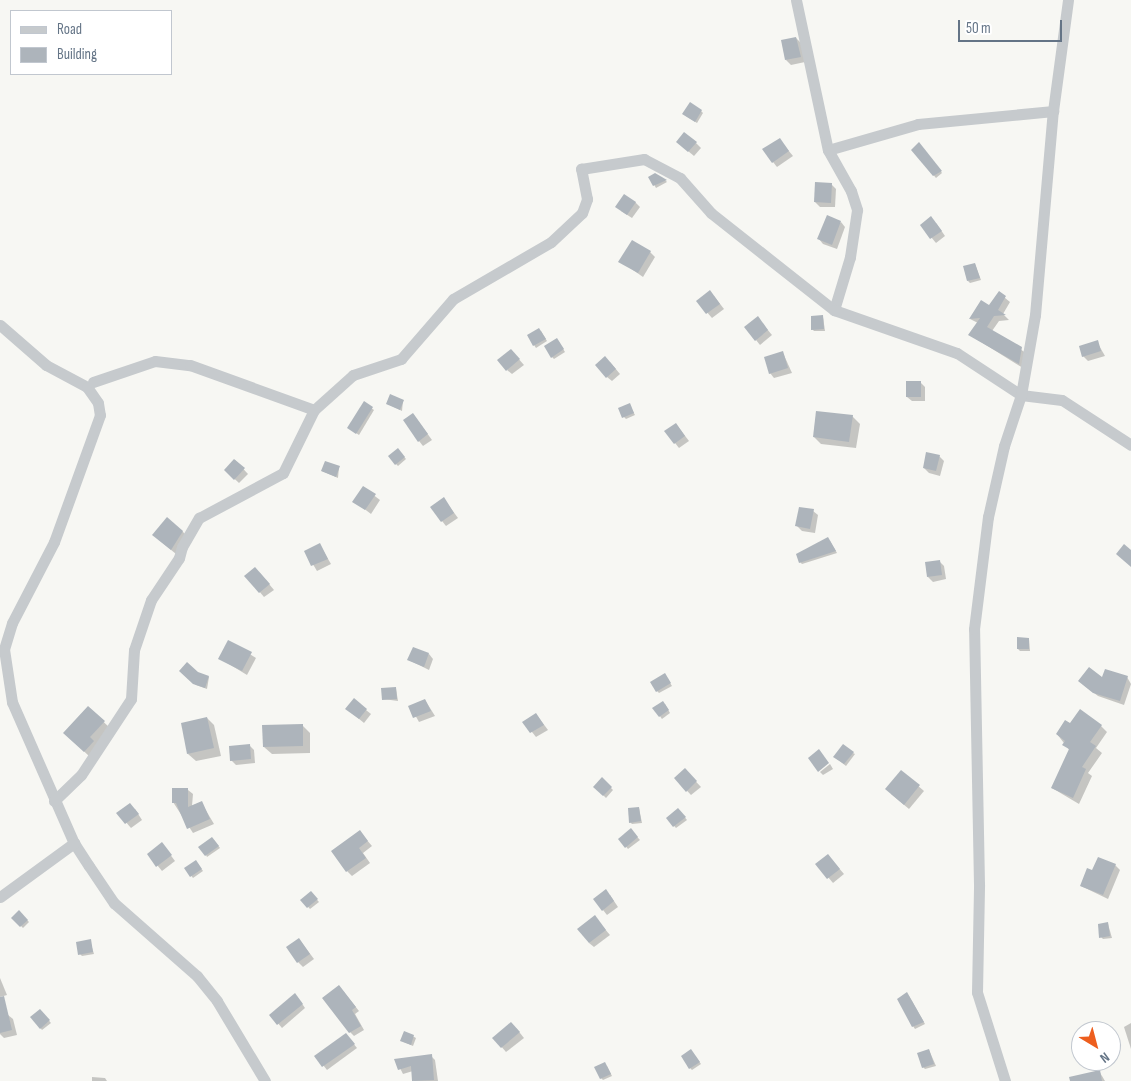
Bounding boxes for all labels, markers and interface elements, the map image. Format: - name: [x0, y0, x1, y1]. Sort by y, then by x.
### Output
- legend: [10, 10, 172, 75]
- scale bar: [961, 10, 1065, 42]
- text: 50 m: [966, 19, 991, 38]
- text: Road: [57, 20, 82, 39]
- text: Building: [57, 45, 97, 64]
- north arrow: [1071, 1021, 1121, 1071]
- text: N: [1097, 1049, 1113, 1067]

